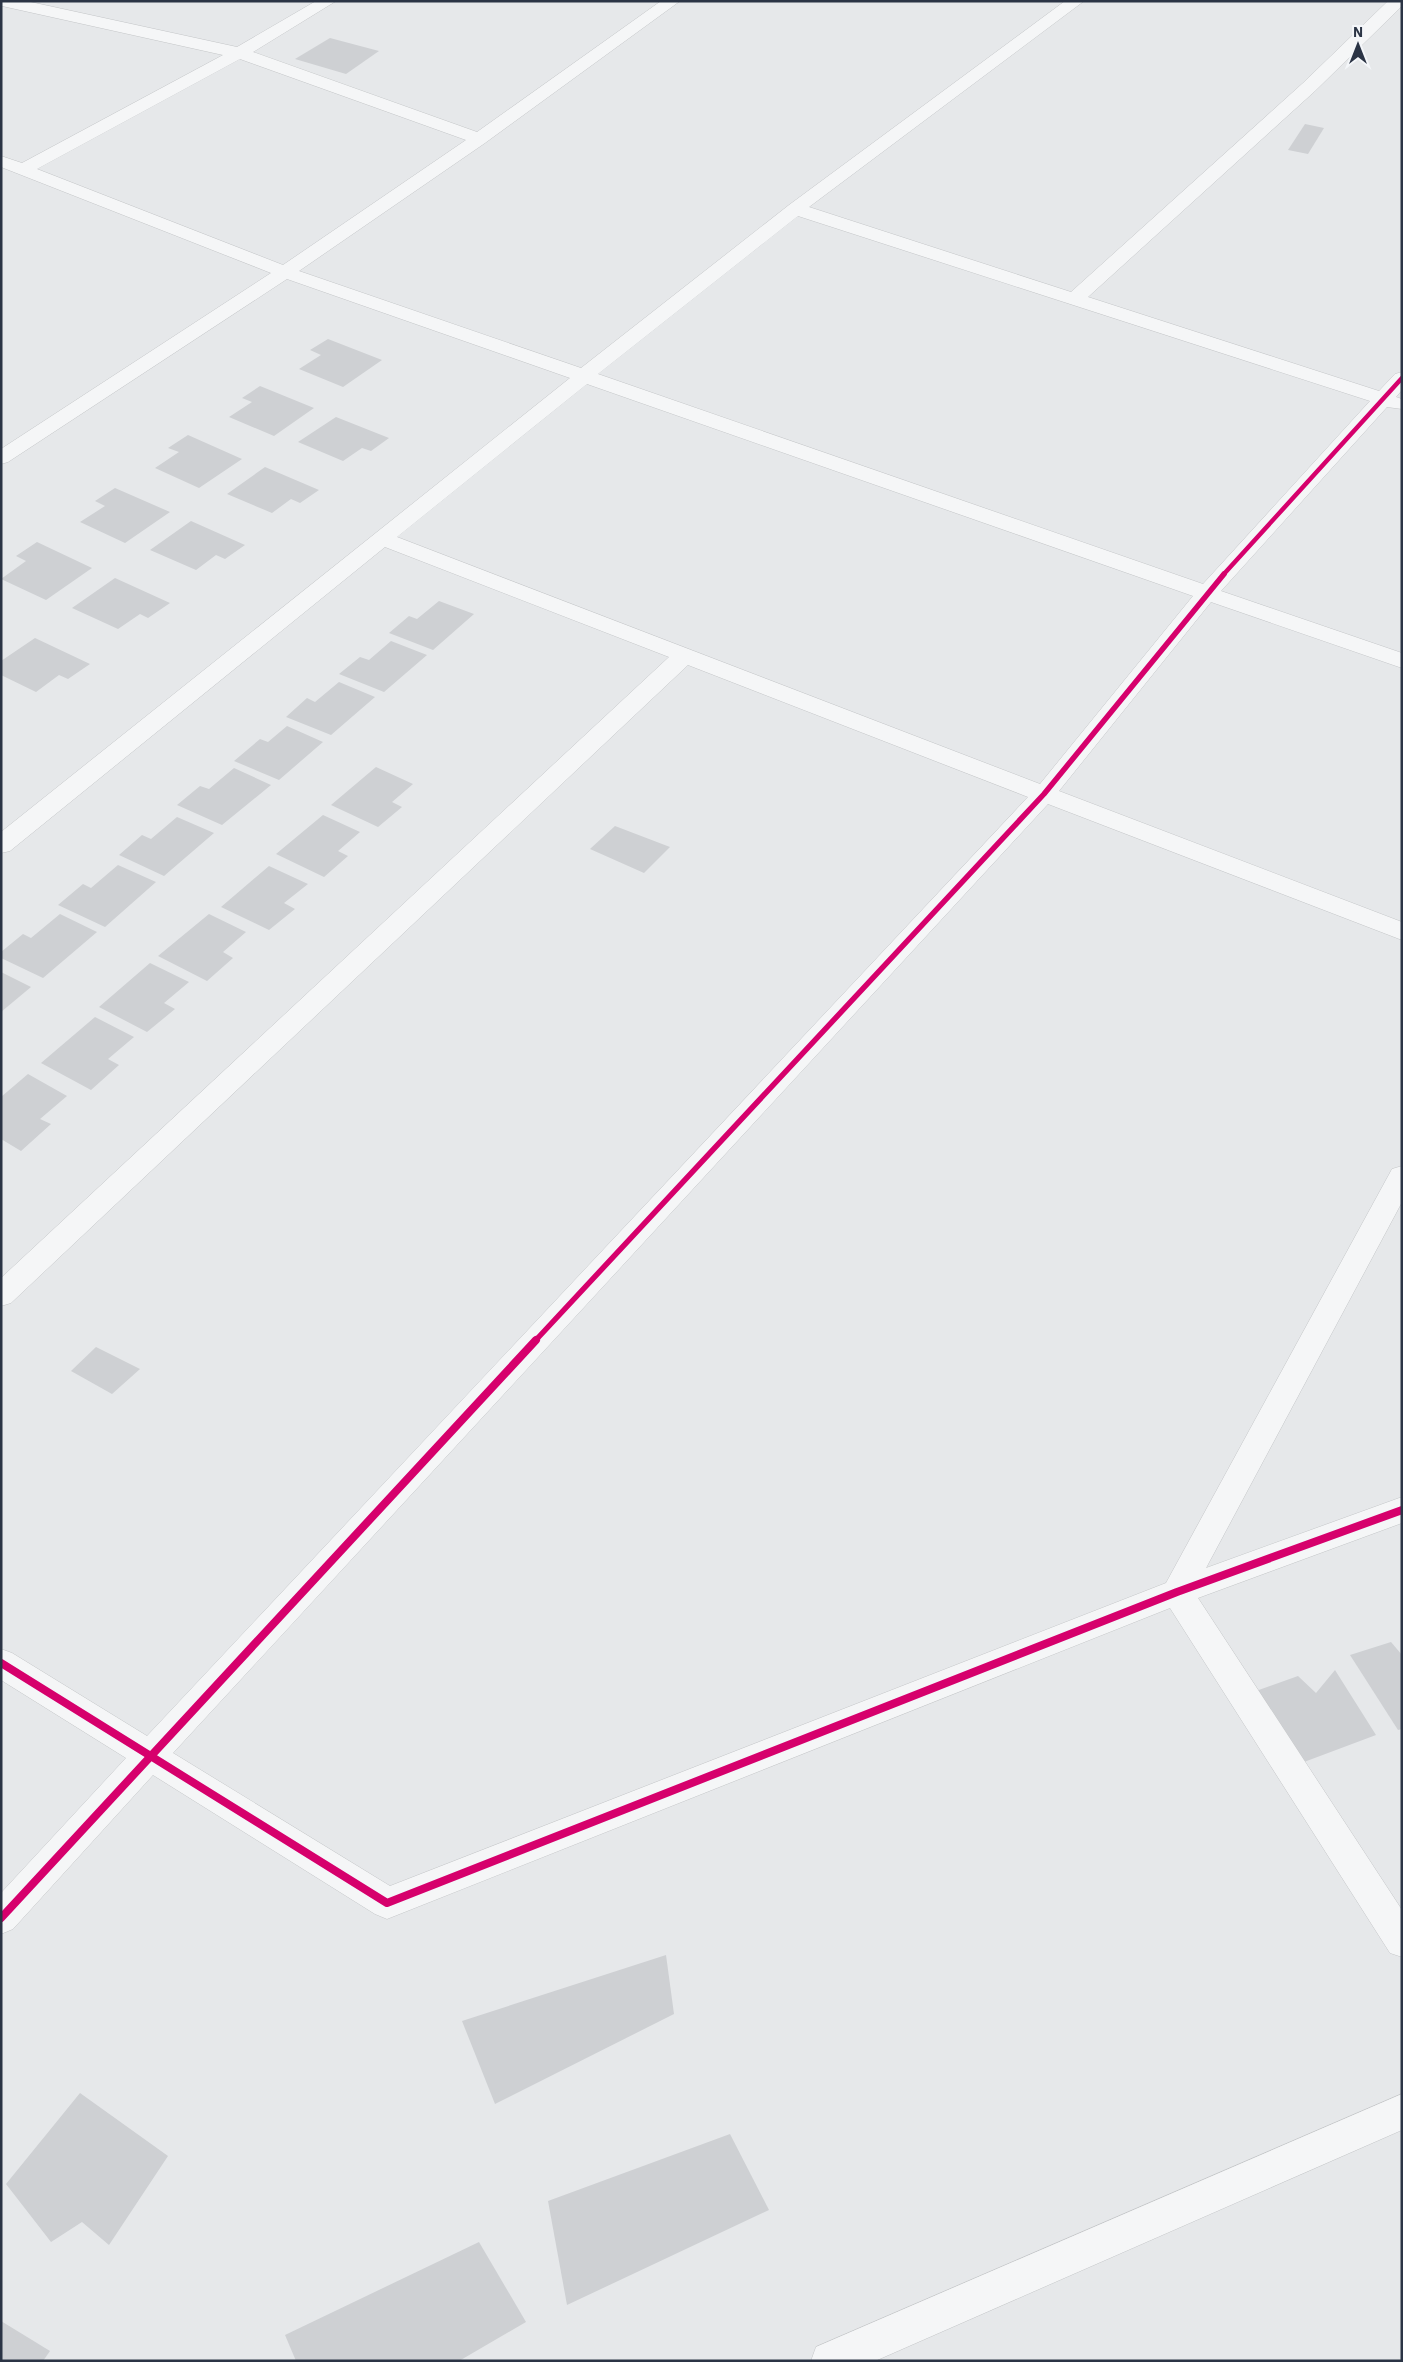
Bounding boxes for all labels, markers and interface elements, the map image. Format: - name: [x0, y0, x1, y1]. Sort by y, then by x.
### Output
- north arrow: [1333, 20, 1383, 70]
- text: N: [1353, 23, 1363, 41]

